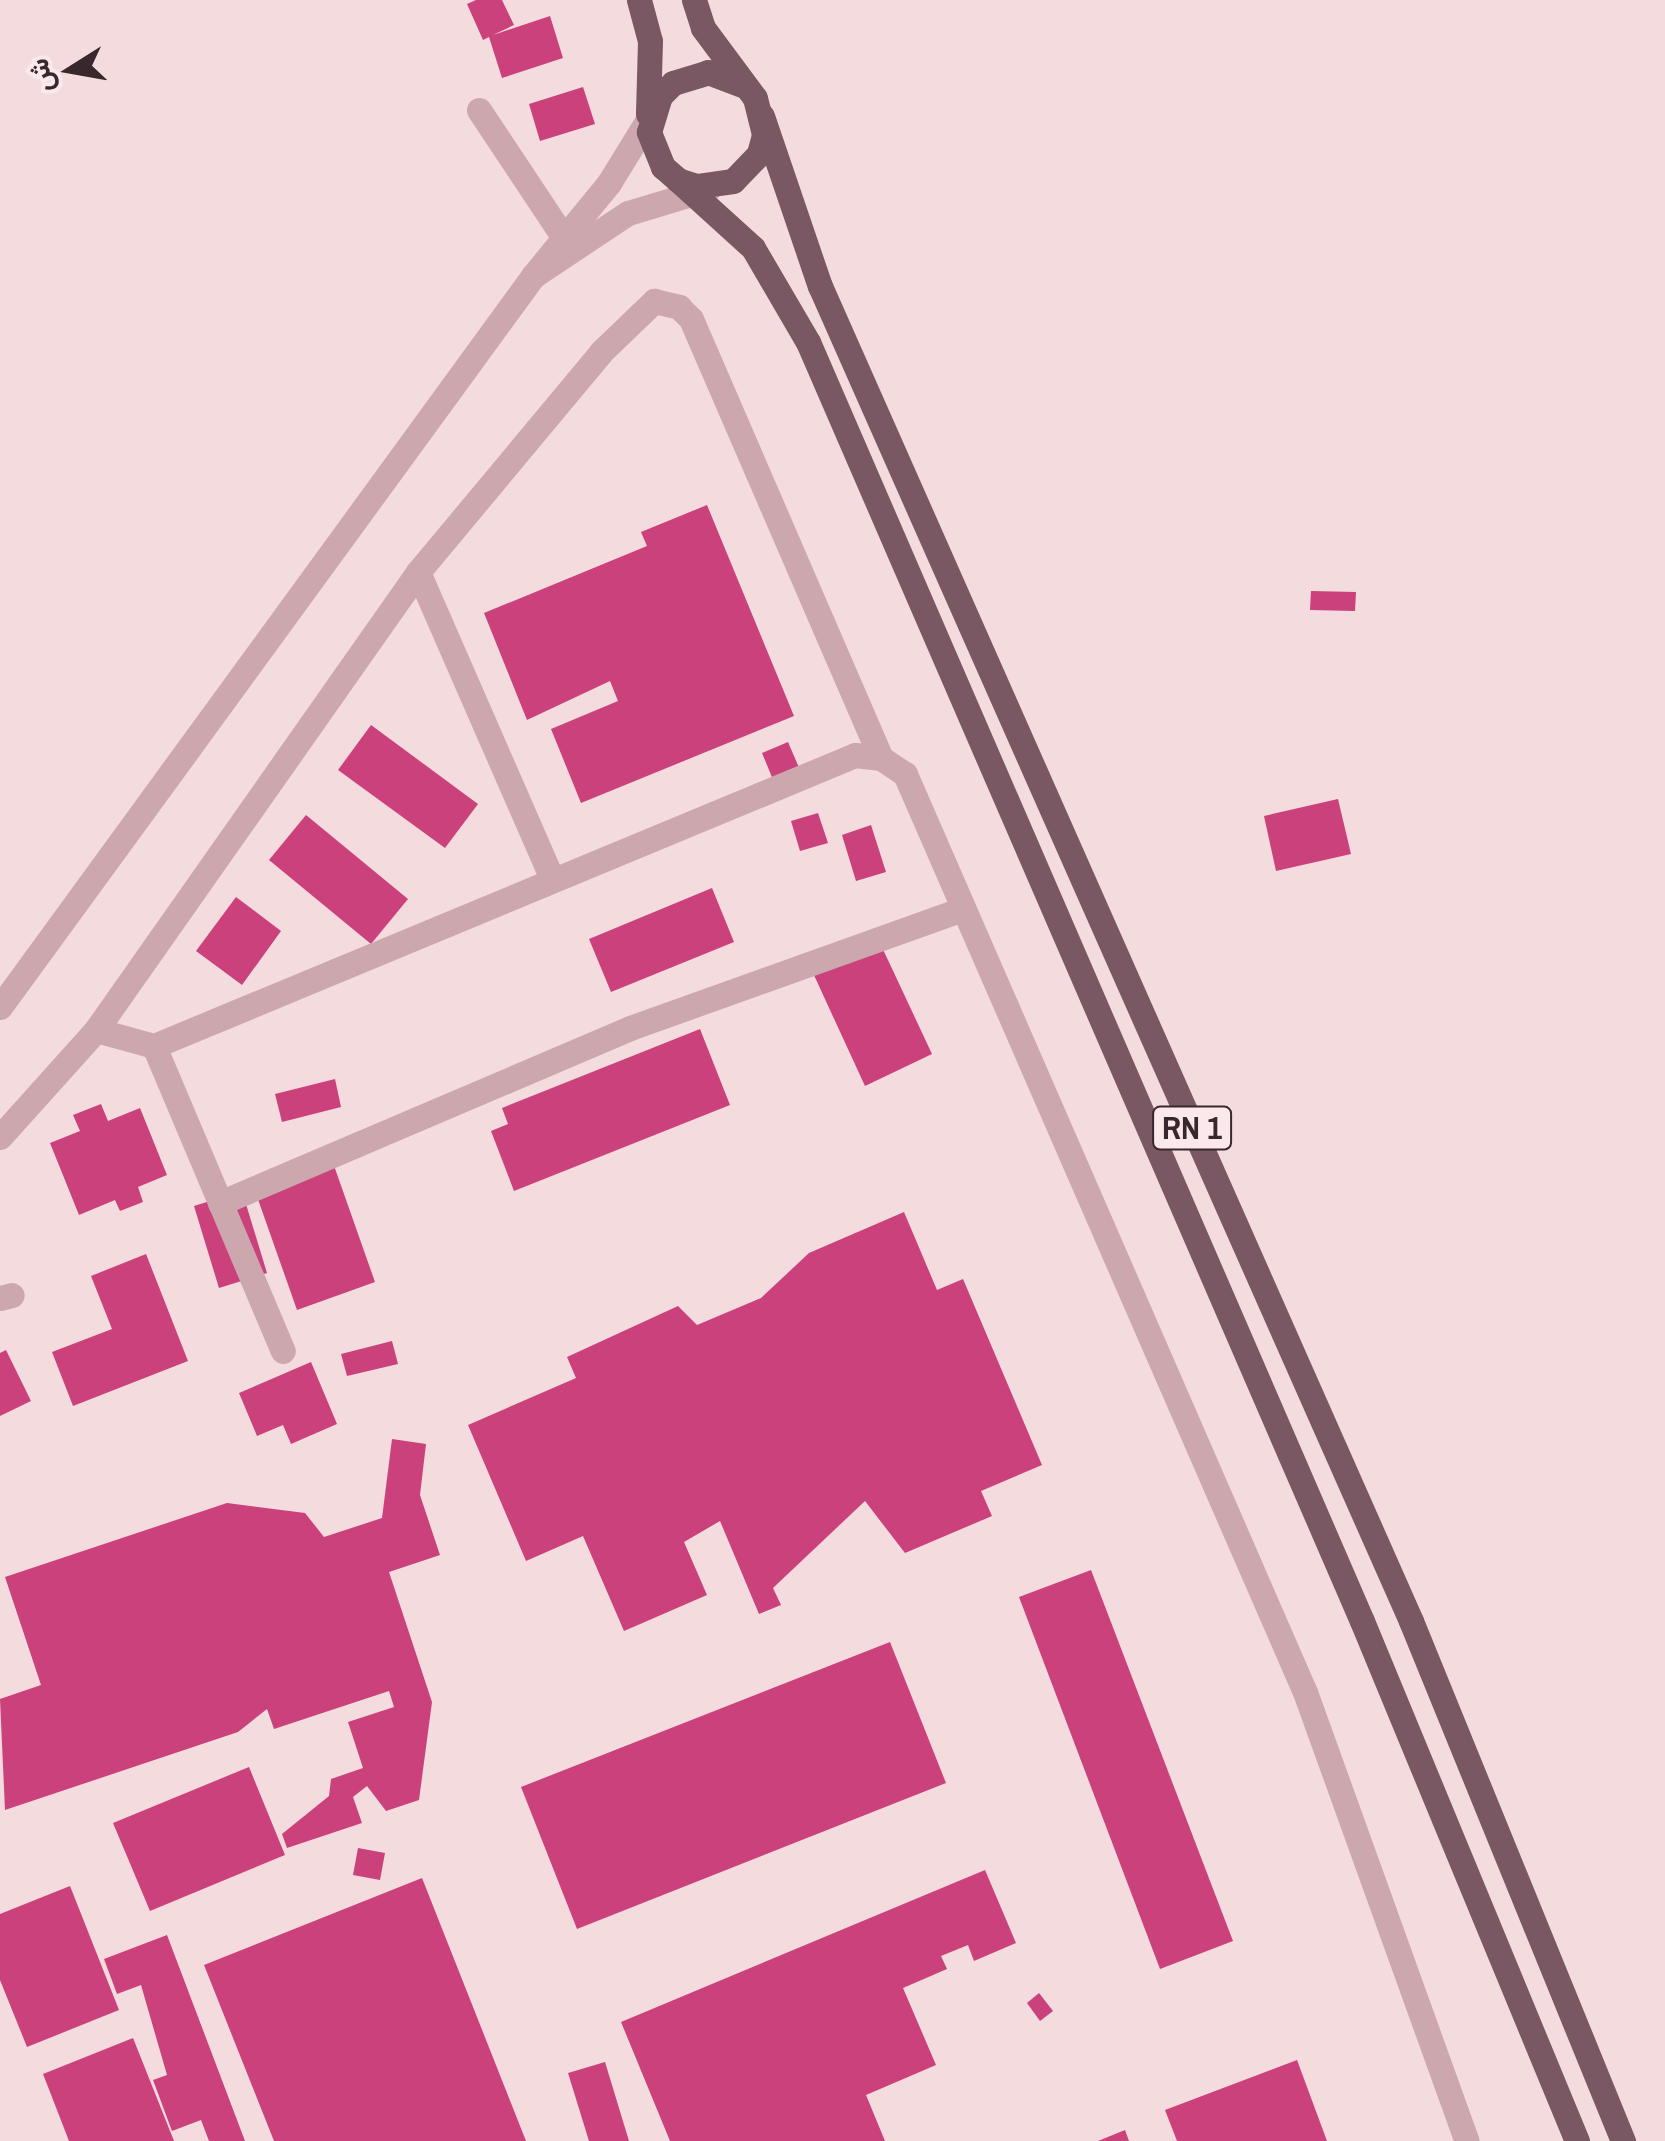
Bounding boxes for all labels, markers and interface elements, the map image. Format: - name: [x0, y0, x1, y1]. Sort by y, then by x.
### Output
- north arrow: [20, 20, 120, 120]
- text: ش: [19, 56, 62, 96]
- road number: RN 1: [1152, 1101, 1232, 1155]

